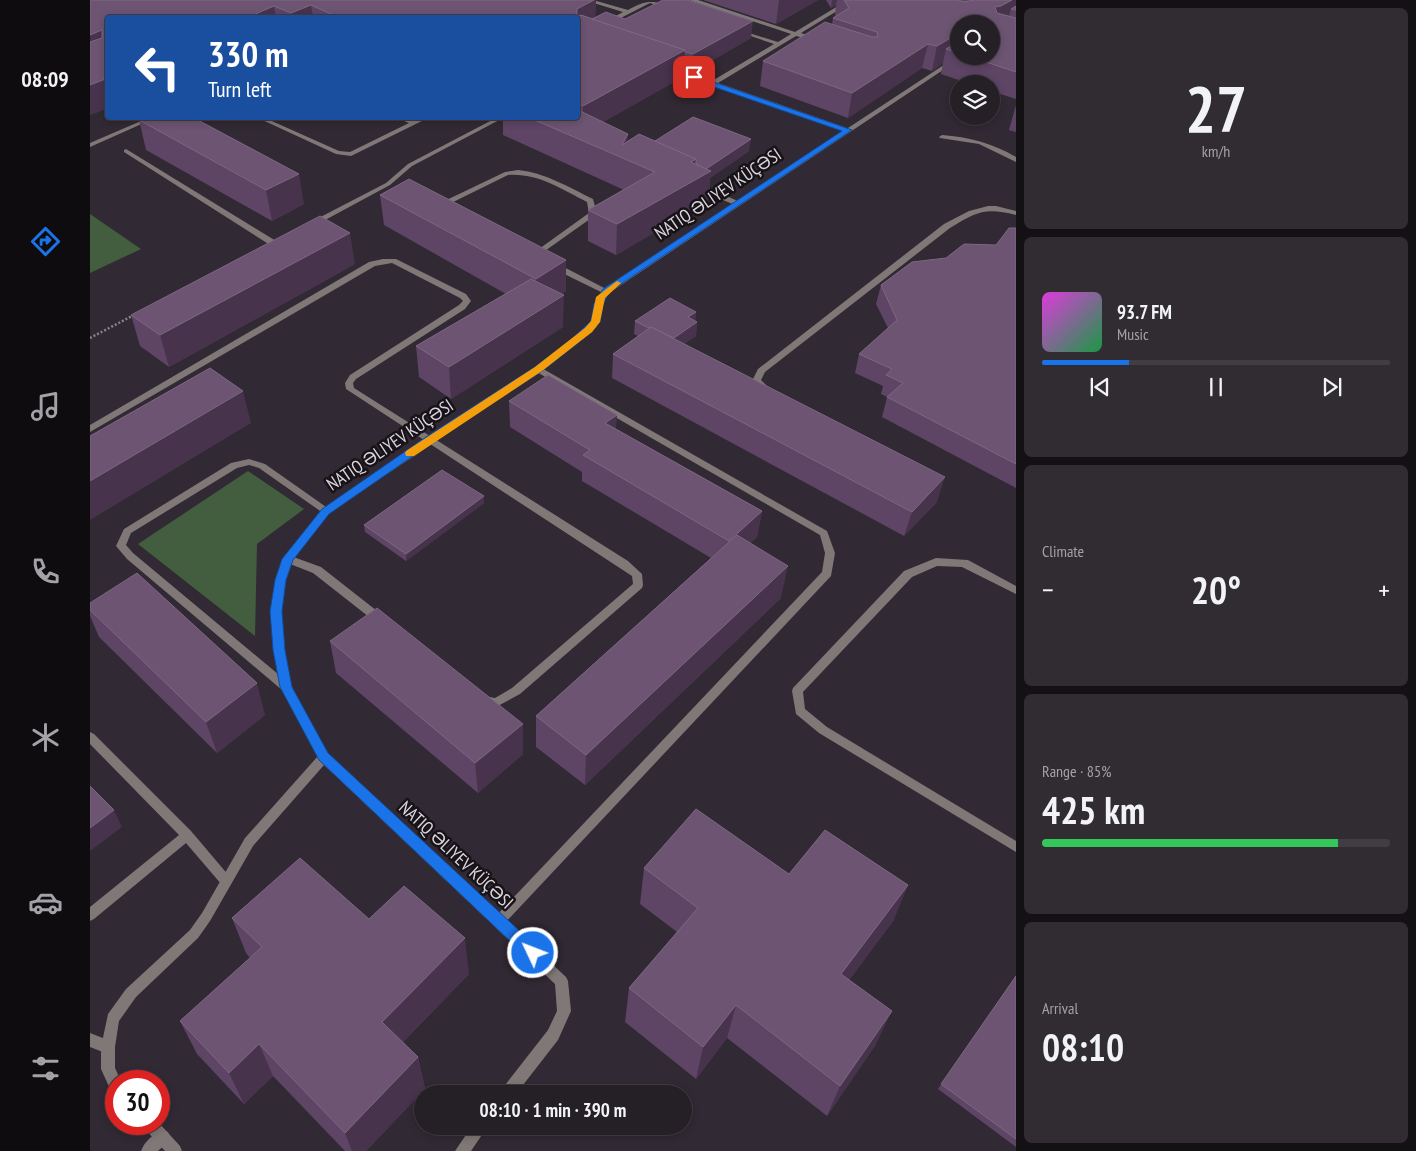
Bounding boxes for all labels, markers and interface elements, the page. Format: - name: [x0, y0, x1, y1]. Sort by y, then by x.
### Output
- map controls: [950, 15, 1000, 125]
- button: search: [950, 15, 1000, 65]
- text: 330 m: [208, 31, 289, 77]
- icon: left: [125, 35, 190, 100]
- pin: [673, 56, 715, 98]
- icon: arrive: [680, 63, 708, 91]
- text: 08:09: [21, 65, 69, 93]
- text: 27: [1185, 66, 1247, 150]
- text: Turn left: [208, 75, 272, 103]
- button: layers: [950, 75, 1000, 125]
- text: km/h: [1202, 141, 1230, 161]
- street label: NATIQ ƏLIYEV KÜÇƏSI: [650, 143, 785, 244]
- icon: directions: [28, 224, 63, 259]
- text: 93.7 FM: [1117, 300, 1172, 324]
- text: Music: [1117, 324, 1149, 344]
- icon: previous: [1086, 373, 1114, 401]
- icon: pause: [1202, 373, 1230, 401]
- icon: next: [1318, 373, 1346, 401]
- icon: music: [28, 389, 63, 424]
- street label: NATIQ ƏLIYEV KÜÇƏSI: [322, 394, 457, 495]
- text: Climate: [1042, 541, 1084, 561]
- icon: phone: [28, 554, 63, 589]
- text: 20°: [1191, 565, 1241, 614]
- text: −: [1042, 571, 1054, 608]
- text: +: [1378, 571, 1390, 608]
- icon: climate: [28, 720, 63, 755]
- text: Range · 85%: [1042, 761, 1111, 781]
- text: 425 km: [1042, 785, 1145, 834]
- street label: NATIQ ƏLIYEV KÜÇƏSI: [394, 796, 518, 913]
- icon: car: [28, 885, 63, 920]
- position arrow: [506, 926, 558, 978]
- text: Arrival: [1042, 998, 1078, 1018]
- text: 08:10: [1042, 1022, 1124, 1071]
- icon: filters: [28, 1051, 63, 1086]
- speed limit sign: 30: [105, 1070, 170, 1135]
- text: 08:10 · 1 min · 390 m: [480, 1098, 626, 1122]

